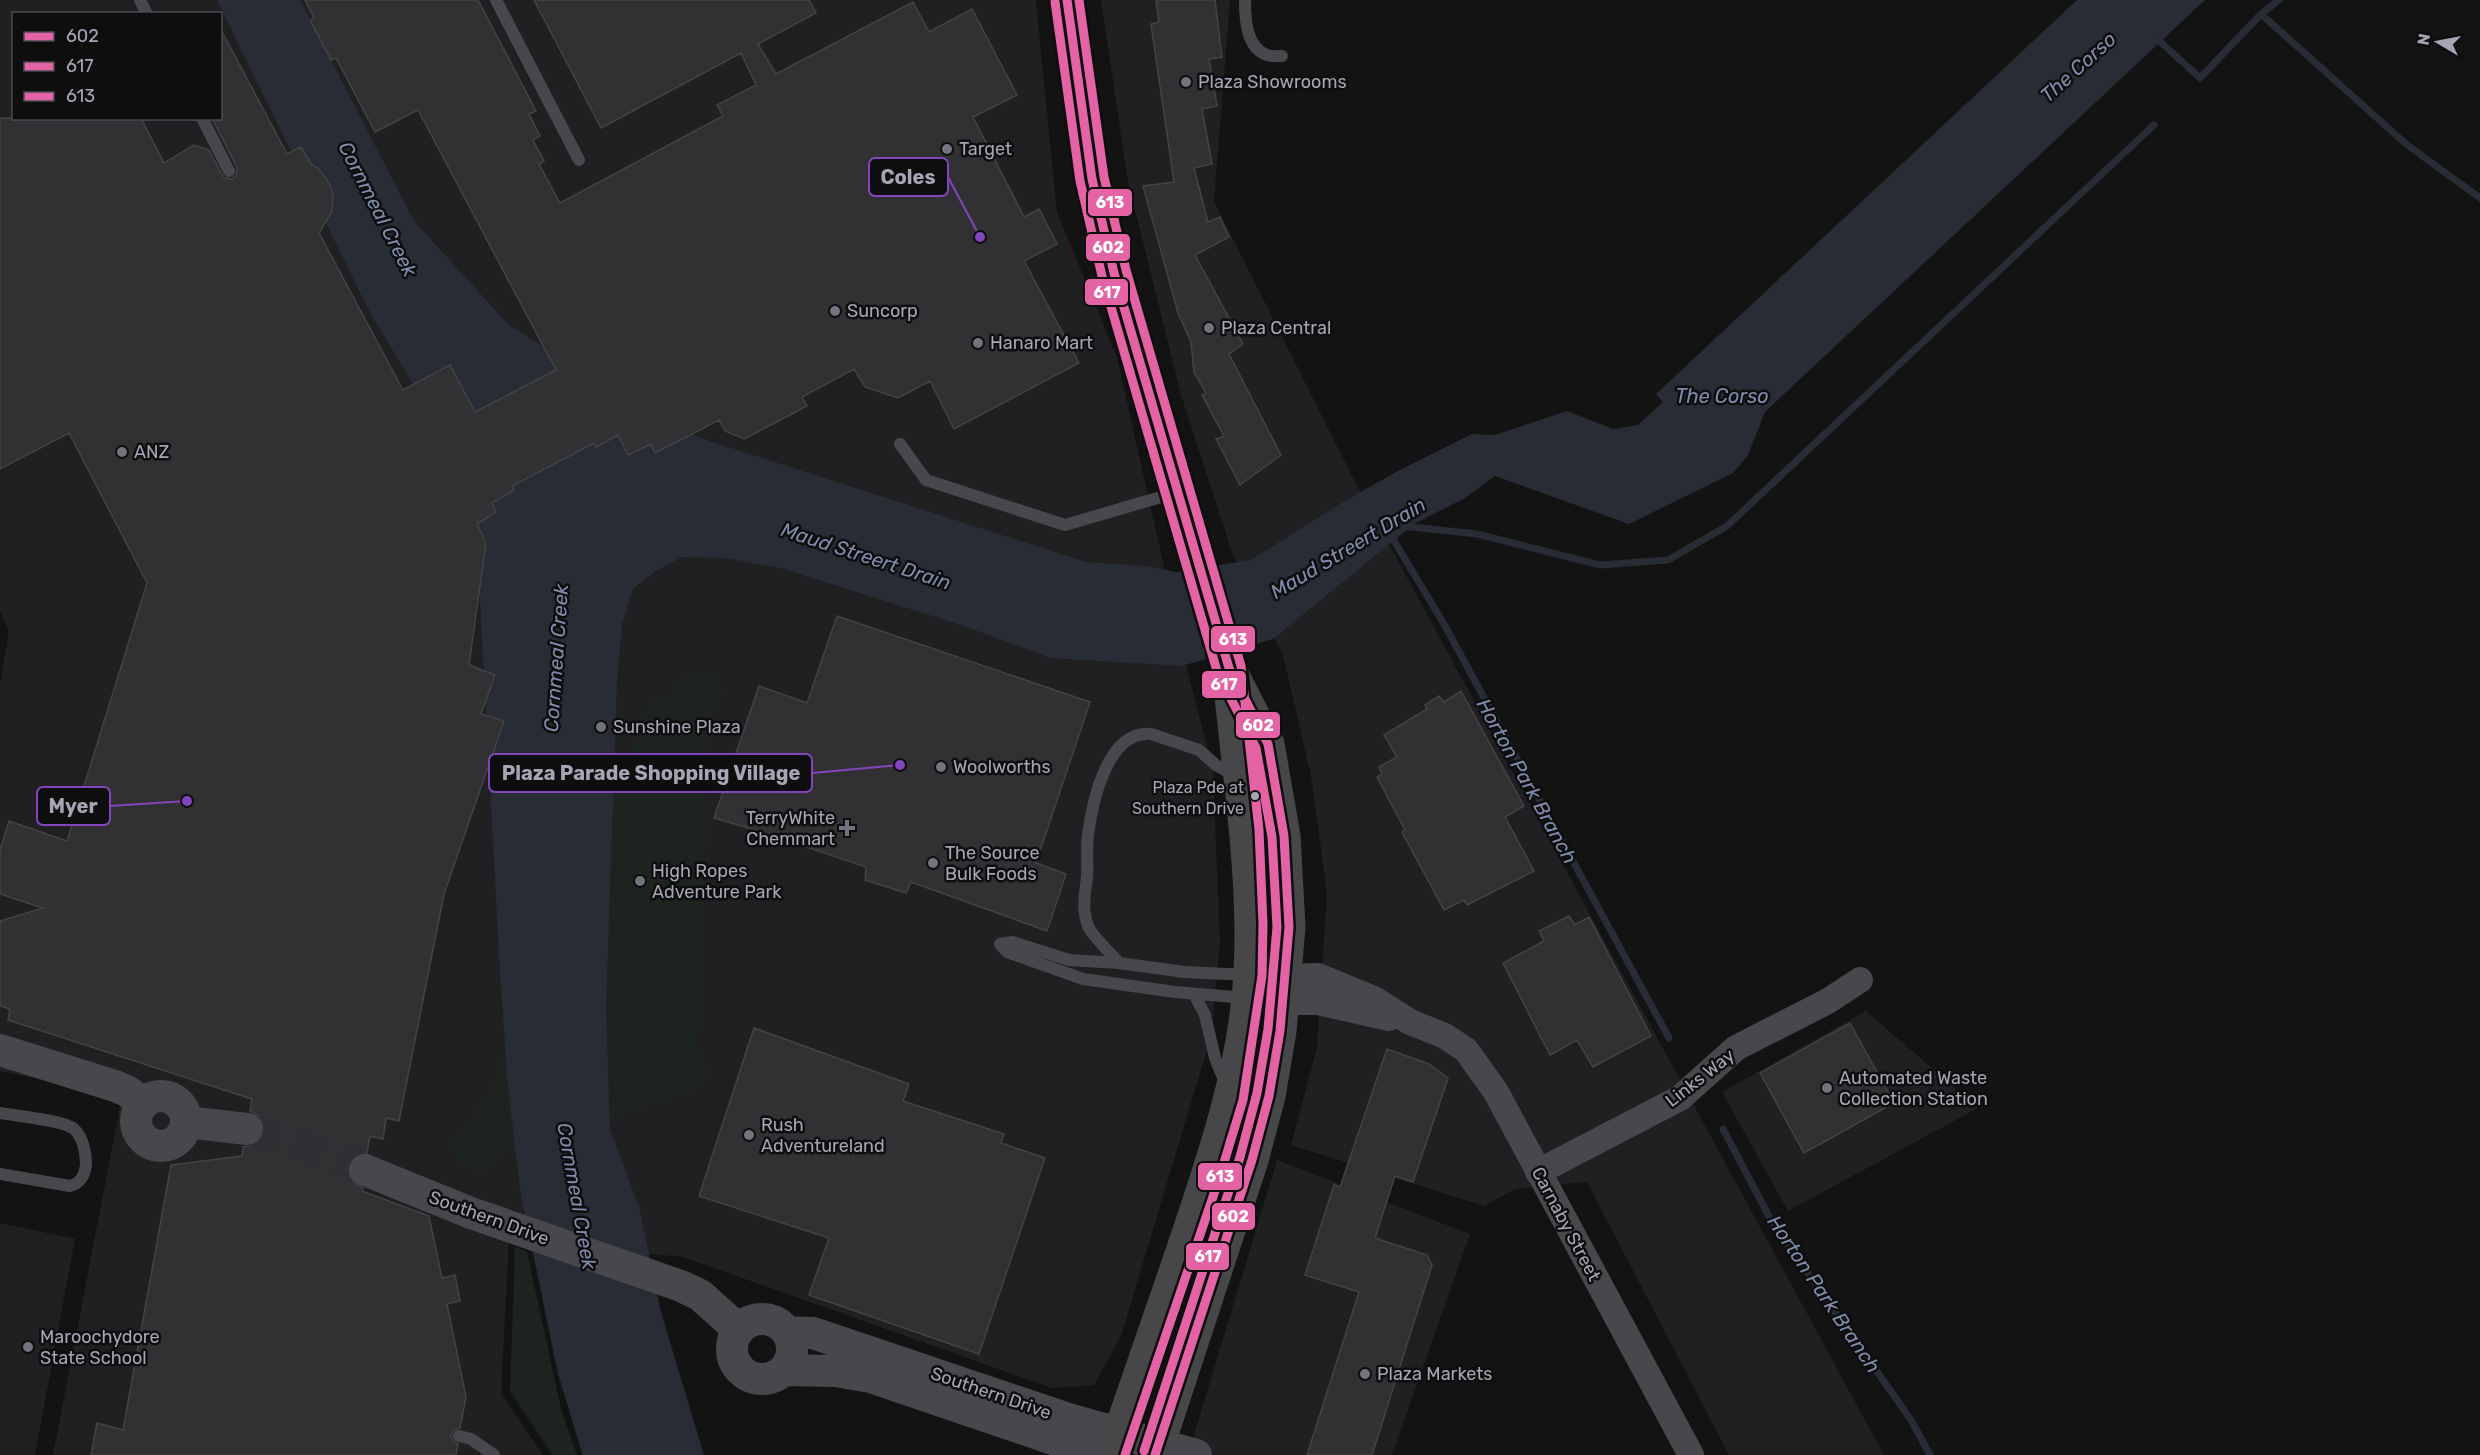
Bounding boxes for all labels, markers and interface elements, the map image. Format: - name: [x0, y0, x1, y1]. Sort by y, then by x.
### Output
- legend: [12, 12, 222, 120]
- north arrow: [2408, 12, 2468, 72]
- text: 602: [66, 25, 99, 47]
- water label: The Corso: [2035, 27, 2121, 107]
- text: N: [2413, 32, 2434, 47]
- text: 617: [66, 55, 93, 77]
- place label: Plaza Showrooms: [1198, 71, 1347, 93]
- marker: Plaza Showrooms: [1179, 75, 1193, 89]
- text: 613: [66, 85, 95, 107]
- water label: Cornmeal Creek: [334, 137, 423, 281]
- place label: Target: [959, 138, 1012, 160]
- marker: Target: [940, 142, 954, 156]
- callout: Coles: [869, 158, 948, 196]
- text: Coles: [881, 165, 935, 189]
- line badge: 613: [1087, 188, 1133, 217]
- text: 613: [1096, 193, 1124, 212]
- line badge: 602: [1085, 233, 1131, 262]
- text: 602: [1092, 238, 1124, 257]
- line badge: 617: [1084, 278, 1129, 306]
- text: 617: [1093, 283, 1121, 302]
- place label: Suncorp: [847, 300, 918, 322]
- marker: Suncorp: [828, 304, 842, 318]
- place label: Plaza Central: [1221, 317, 1331, 339]
- marker: Plaza Central: [1202, 321, 1216, 335]
- place label: Hanaro Mart: [990, 332, 1093, 354]
- marker: Hanaro Mart: [971, 336, 985, 350]
- water label: The Corso: [1675, 384, 1769, 408]
- place label: ANZ: [134, 441, 170, 463]
- marker: ANZ: [115, 445, 129, 459]
- water label: Maud Streert Drain: [1266, 492, 1430, 604]
- water label: Maud Streert Drain: [778, 517, 954, 595]
- water label: Cornmeal Creek: [539, 582, 573, 733]
- line badge: 613: [1210, 625, 1256, 653]
- text: 613: [1219, 630, 1247, 649]
- line badge: 617: [1201, 670, 1247, 699]
- text: 617: [1210, 675, 1238, 694]
- water label: Horton Park Branch: [1472, 694, 1582, 868]
- line badge: 602: [1235, 711, 1281, 739]
- place label: Sunshine Plaza: [613, 716, 741, 738]
- text: 602: [1242, 716, 1274, 735]
- marker: Sunshine Plaza: [594, 720, 608, 734]
- callout: Plaza Parade Shopping Village: [489, 754, 812, 792]
- place label: Woolworths: [953, 756, 1051, 778]
- marker: Woolworths: [934, 760, 948, 774]
- text: Plaza Parade Shopping Village: [502, 761, 800, 785]
- place label: Plaza Pde at Southern Drive: [1132, 778, 1244, 818]
- callout: Myer: [37, 787, 110, 825]
- marker: Plaza Pde at Southern Drive: [1249, 790, 1261, 802]
- text: Myer: [48, 794, 98, 818]
- place label: TerryWhite Chemmart: [746, 807, 835, 850]
- marker: TerryWhite Chemmart: [840, 821, 854, 835]
- place label: The Source Bulk Foods: [945, 842, 1040, 885]
- marker: The Source Bulk Foods: [926, 856, 940, 870]
- place label: High Ropes Adventure Park: [652, 860, 782, 903]
- marker: High Ropes Adventure Park: [633, 874, 647, 888]
- street label: Links Way: [1661, 1044, 1739, 1112]
- place label: Automated Waste Collection Station: [1839, 1067, 1988, 1110]
- marker: Automated Waste Collection Station: [1820, 1081, 1834, 1095]
- place label: Rush Adventureland: [761, 1114, 885, 1157]
- water label: Cornmeal Creek: [552, 1121, 602, 1272]
- marker: Rush Adventureland: [742, 1128, 756, 1142]
- line badge: 613: [1197, 1162, 1243, 1191]
- street label: Carnaby Street: [1527, 1163, 1605, 1285]
- text: 613: [1206, 1167, 1234, 1186]
- street label: Southern Drive: [426, 1186, 552, 1250]
- line badge: 602: [1211, 1202, 1256, 1231]
- text: 602: [1217, 1207, 1249, 1226]
- water label: Horton Park Branch: [1762, 1211, 1886, 1377]
- line badge: 617: [1185, 1242, 1230, 1271]
- text: 617: [1194, 1247, 1222, 1266]
- place label: Maroochydore State School: [40, 1326, 160, 1369]
- marker: Maroochydore State School: [21, 1340, 35, 1354]
- street label: Southern Drive: [928, 1362, 1054, 1424]
- place label: Plaza Markets: [1377, 1363, 1493, 1385]
- marker: Plaza Markets: [1358, 1367, 1372, 1381]

